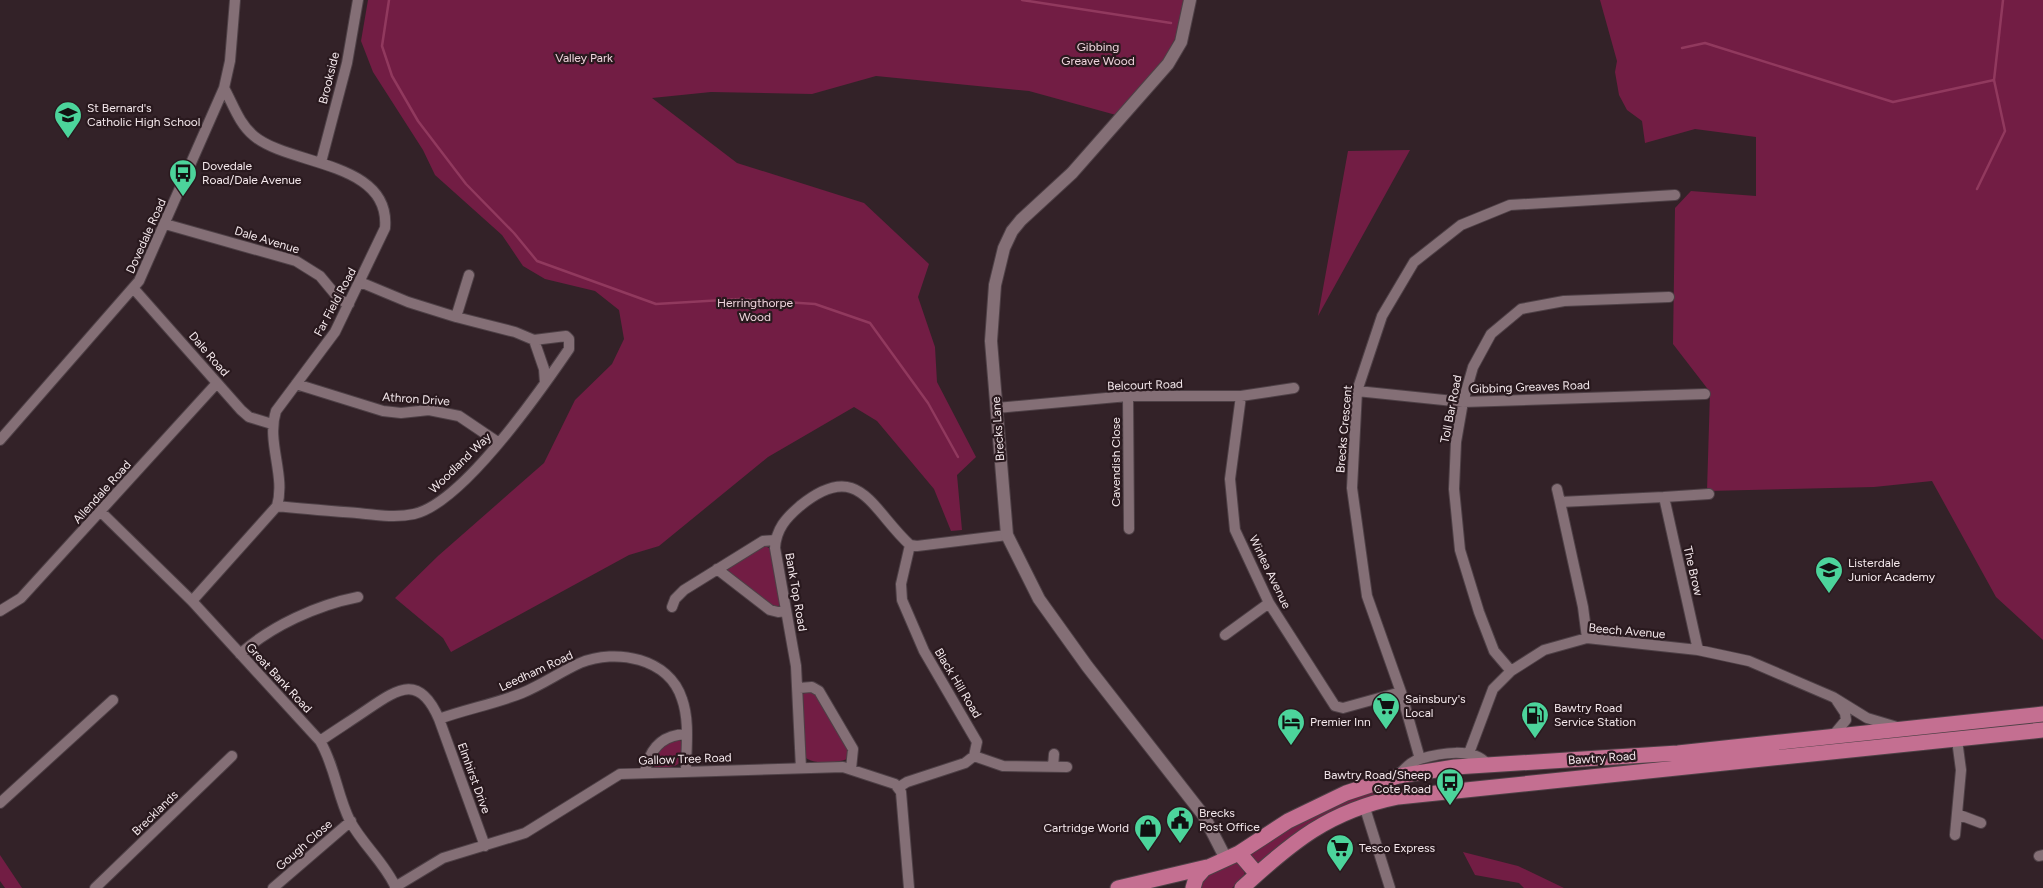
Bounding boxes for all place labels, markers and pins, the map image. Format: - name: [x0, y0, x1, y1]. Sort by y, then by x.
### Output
- school or university icon: St Bernard's Catholic High School: [53, 100, 83, 139]
- place label: St Bernard's Catholic High School: [87, 101, 200, 129]
- bus stop icon: Dovedale Road/Dale Avenue: [168, 158, 198, 197]
- place label: Dovedale Road/Dale Avenue: [202, 159, 302, 187]
- school or university icon: Listerdale Junior Academy: [1814, 555, 1844, 594]
- place label: Listerdale Junior Academy: [1848, 556, 1936, 584]
- supermarket icon: Sainsbury's Local: [1371, 691, 1401, 730]
- place label: Sainsbury's Local: [1405, 692, 1466, 720]
- fuel station icon: Bawtry Road Service Station: [1520, 700, 1550, 739]
- place label: Bawtry Road Service Station: [1554, 701, 1636, 729]
- hotel icon: Premier Inn: [1276, 707, 1306, 746]
- place label: Premier Inn: [1310, 715, 1371, 729]
- bus stop icon: Bawtry Road/Sheep Cote Road: [1435, 767, 1465, 806]
- place label: Bawtry Road/Sheep Cote Road: [1324, 768, 1431, 796]
- public building icon: Brecks Post Office: [1165, 805, 1195, 844]
- place label: Brecks Post Office: [1199, 806, 1260, 834]
- shop icon: Cartridge World: [1133, 813, 1163, 852]
- place label: Cartridge World: [1043, 821, 1129, 835]
- supermarket icon: Tesco Express: [1325, 833, 1355, 872]
- place label: Tesco Express: [1359, 841, 1436, 855]

